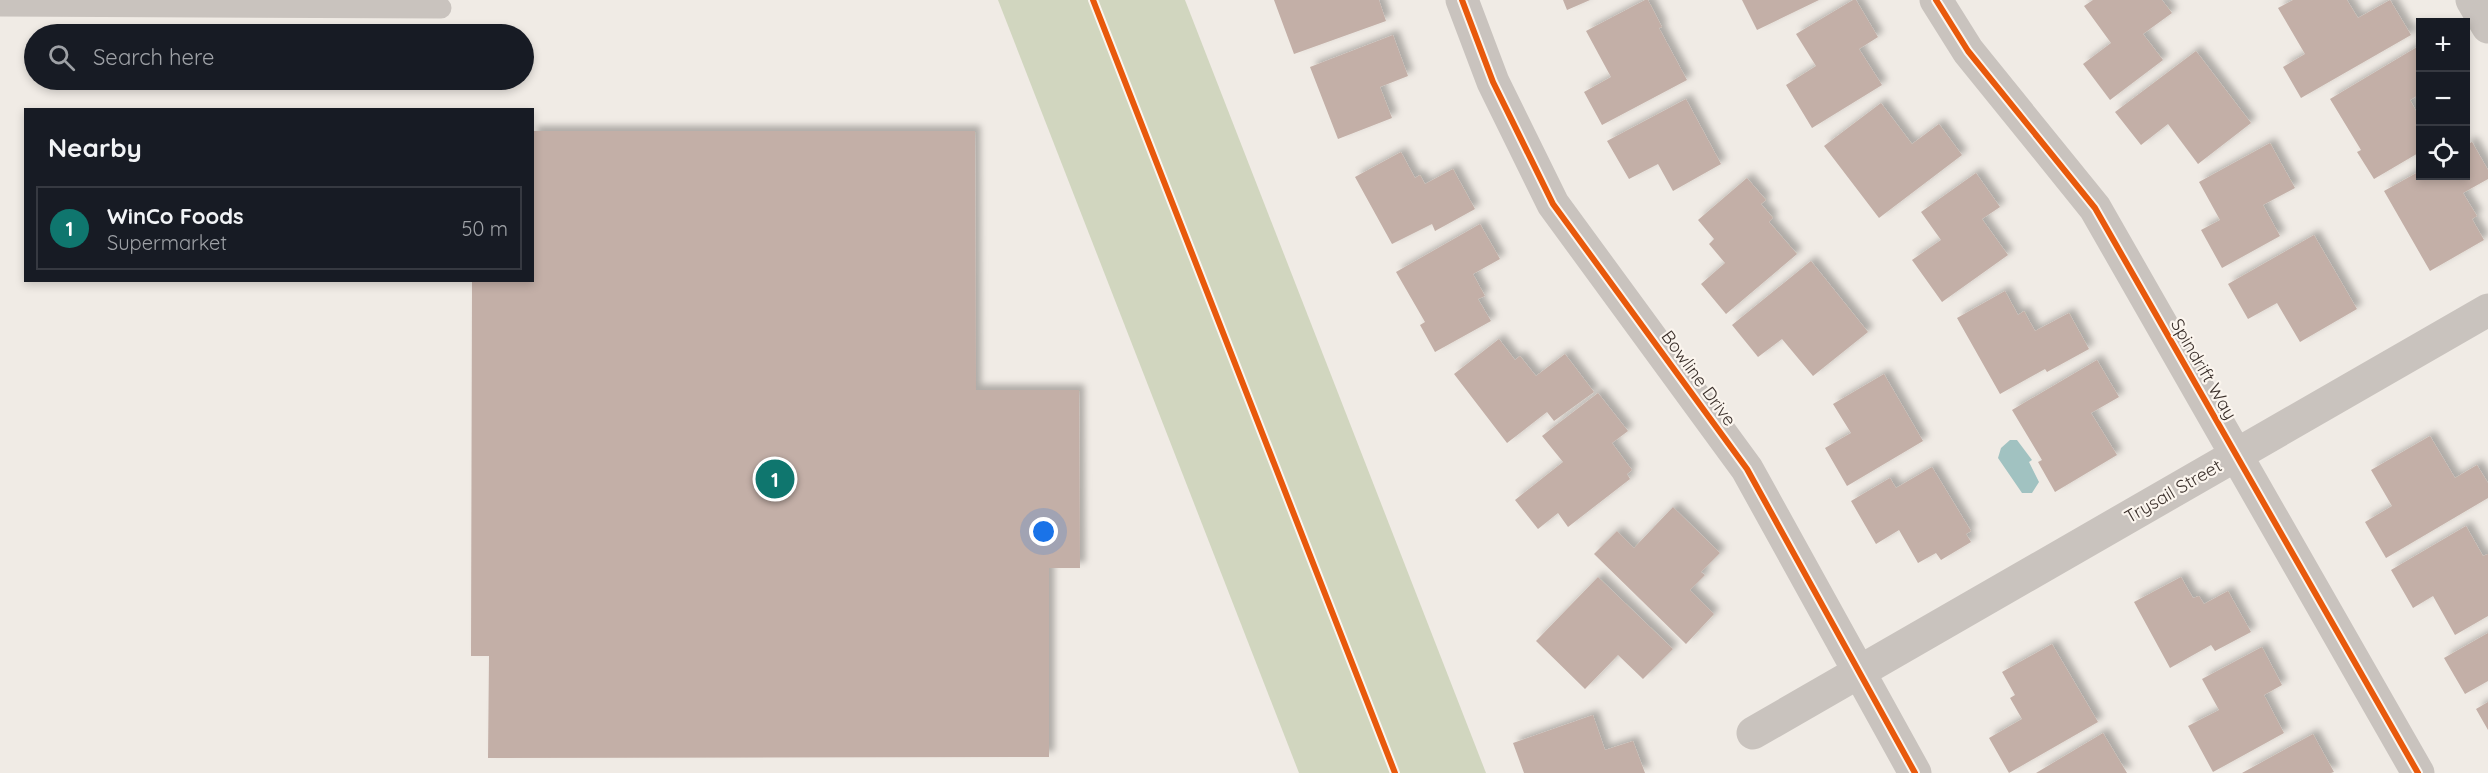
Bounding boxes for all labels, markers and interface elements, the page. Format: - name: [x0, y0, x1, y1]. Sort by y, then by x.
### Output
- map controls: [2416, 18, 2470, 180]
- button: +: [2416, 18, 2470, 72]
- search box: [24, 24, 534, 90]
- icon: search: [45, 41, 78, 74]
- text: Search here: [93, 43, 214, 71]
- button: −: [2416, 72, 2470, 126]
- button: locate: [2416, 126, 2470, 180]
- text: Nearby: [48, 131, 142, 164]
- text: WinCo Foods: [107, 202, 244, 230]
- text: 1: [66, 216, 73, 241]
- text: 50 m: [462, 216, 508, 241]
- text: Supermarket: [107, 230, 227, 255]
- street label: Spindrift Way: [2166, 314, 2242, 424]
- street label: Bowline Drive: [1657, 326, 1741, 430]
- street label: Trysail Street: [2120, 454, 2226, 528]
- pin: 1: [756, 456, 794, 502]
- your location: [1029, 517, 1058, 546]

